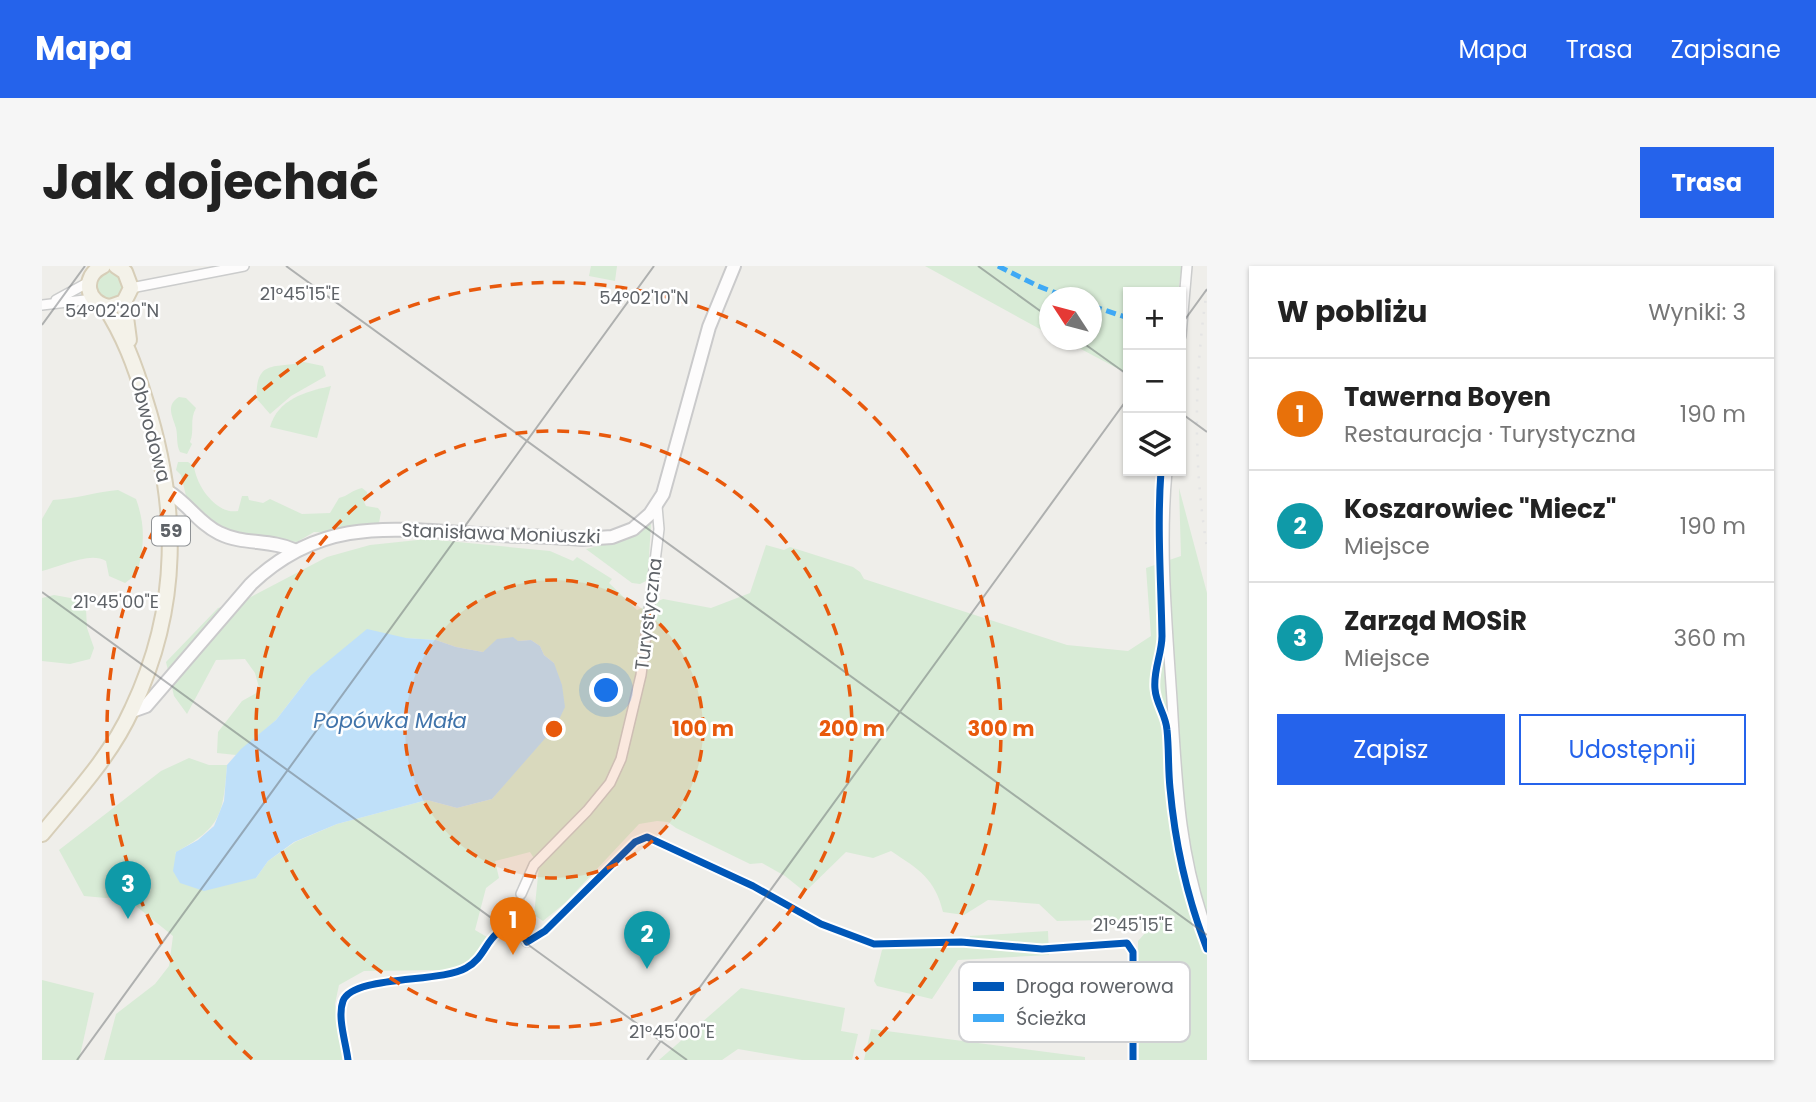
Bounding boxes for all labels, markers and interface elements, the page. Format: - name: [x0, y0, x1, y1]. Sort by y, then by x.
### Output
- text: Mapa: [35, 25, 133, 72]
- text: Mapa: [1458, 33, 1528, 66]
- text: Trasa: [1566, 33, 1633, 66]
- text: Zapisane: [1671, 33, 1781, 66]
- button: Trasa: [1640, 147, 1774, 218]
- text: Jak dojechać: [42, 148, 379, 216]
- text: 21°45'15"E: [260, 281, 340, 306]
- text: 54°02'10"N: [599, 285, 689, 310]
- north arrow: [1039, 287, 1102, 350]
- map controls: [1123, 287, 1186, 476]
- button: +: [1123, 287, 1186, 350]
- text: W pobliżu: [1277, 290, 1428, 333]
- text: Wyniki: 3: [1648, 296, 1746, 328]
- text: 54°02'20"N: [65, 298, 159, 323]
- button: −: [1123, 350, 1186, 413]
- street label: Obwodowa: [123, 373, 178, 485]
- text: Tawerna Boyen: [1344, 379, 1551, 415]
- text: 1: [1296, 398, 1304, 430]
- text: 190 m: [1680, 398, 1746, 430]
- button: layers: [1123, 413, 1186, 476]
- text: Restauracja · Turystyczna: [1344, 418, 1636, 450]
- text: Koszarowiec "Miecz": [1344, 491, 1616, 527]
- text: 2: [1293, 510, 1307, 542]
- text: 190 m: [1680, 510, 1746, 542]
- road number: 59: [152, 516, 190, 545]
- street label: Stanisława Moniuszki: [401, 517, 601, 550]
- text: Miejsce: [1344, 530, 1430, 562]
- street label: Turystyczna: [628, 556, 669, 672]
- text: 21°45'00"E: [73, 589, 159, 614]
- text: Zarząd MOSiR: [1344, 603, 1527, 639]
- text: 3: [1293, 622, 1307, 654]
- text: 360 m: [1674, 622, 1746, 654]
- text: Miejsce: [1344, 642, 1430, 674]
- your location: [589, 673, 623, 707]
- water label: Popówka Mała: [313, 706, 467, 735]
- text: 100 m: [672, 714, 734, 743]
- text: 200 m: [819, 714, 885, 743]
- text: 300 m: [968, 714, 1034, 743]
- button: Zapisz: [1277, 714, 1505, 785]
- button: Udostępnij: [1519, 714, 1746, 785]
- centre of rings: [542, 717, 566, 741]
- pin: 3: [105, 861, 151, 919]
- pin: 1: [490, 897, 536, 955]
- pin: 2: [624, 911, 670, 969]
- text: 21°45'15"E: [1093, 912, 1173, 937]
- legend: [959, 962, 1190, 1042]
- text: Droga rowerowa: [1016, 973, 1174, 1000]
- text: Ścieżka: [1016, 1005, 1086, 1032]
- text: 21°45'00"E: [629, 1019, 715, 1044]

